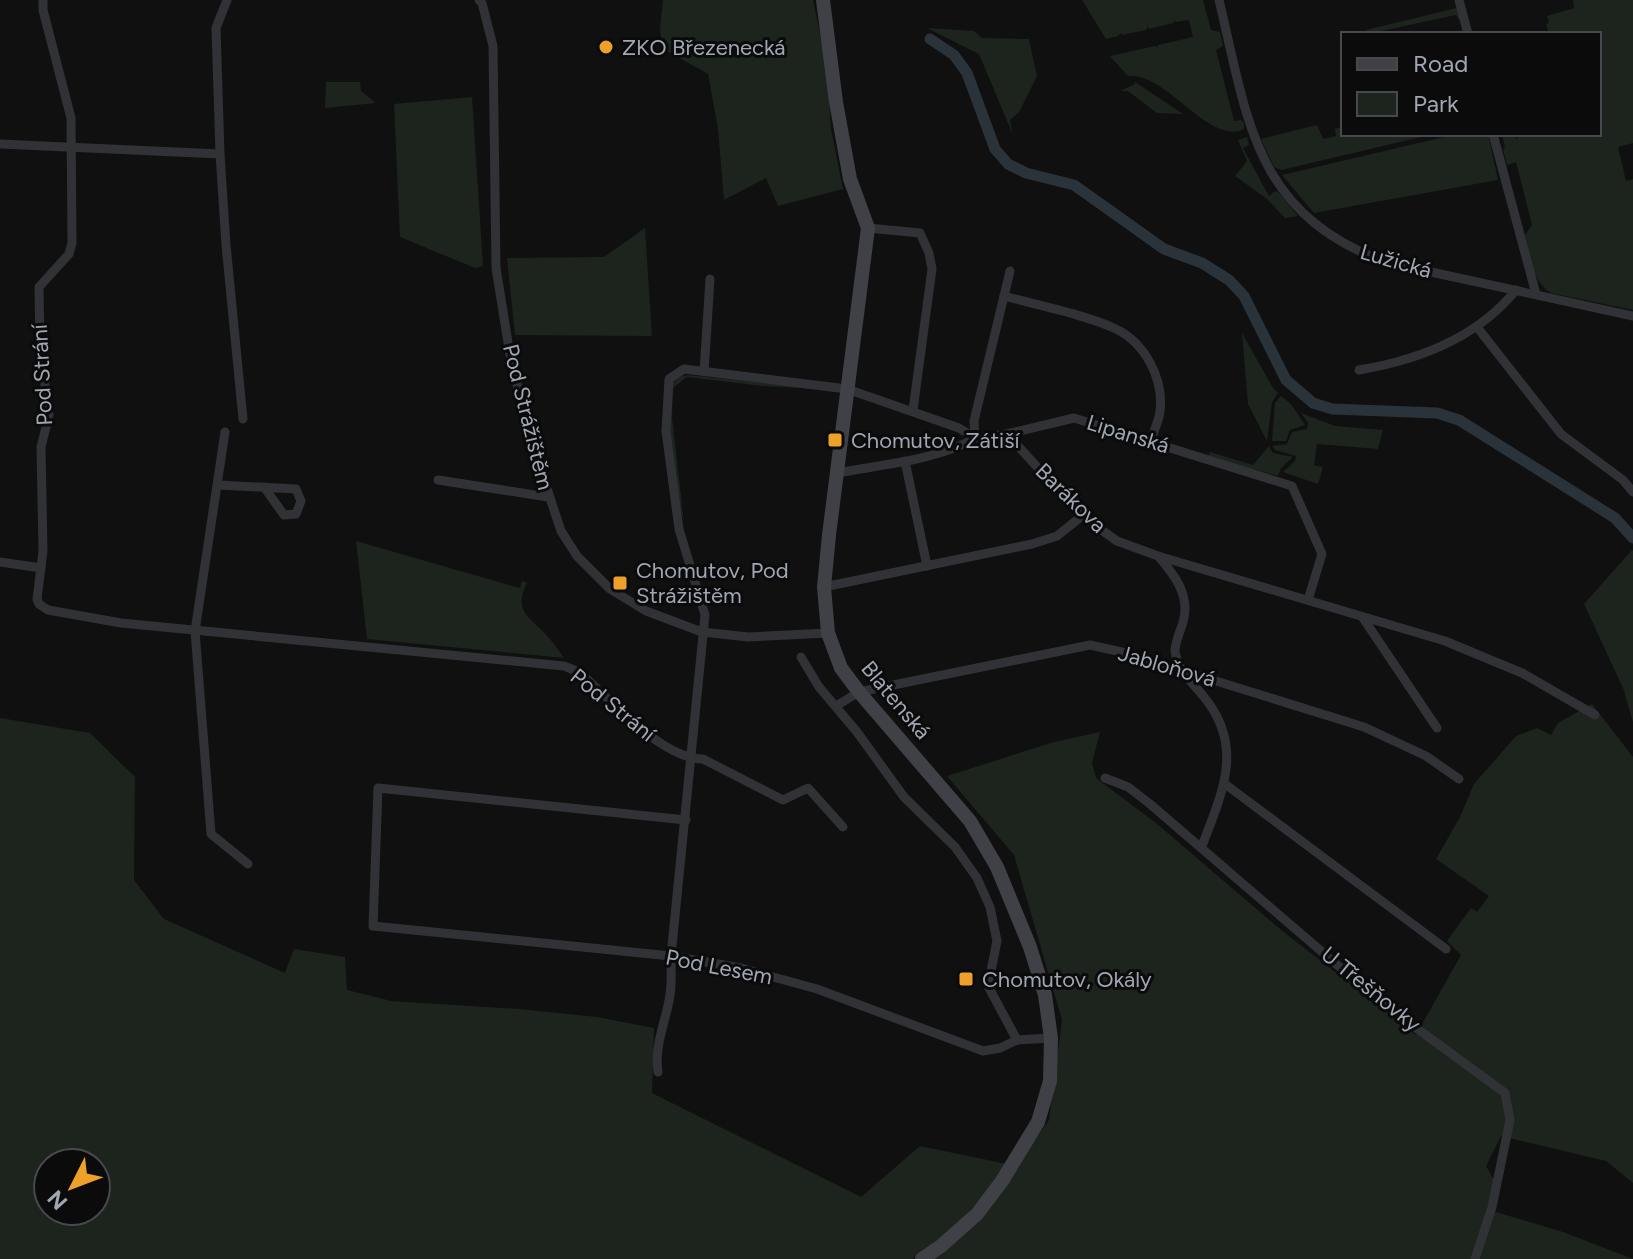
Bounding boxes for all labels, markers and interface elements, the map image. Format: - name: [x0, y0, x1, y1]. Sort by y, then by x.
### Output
- legend: [1341, 32, 1601, 136]
- place label: ZKO Březenecká: [622, 34, 786, 61]
- marker: ZKO Březenecká: [597, 38, 615, 56]
- text: Road: [1413, 49, 1468, 78]
- text: Park: [1413, 89, 1459, 118]
- street label: Lužická: [1357, 238, 1435, 284]
- street label: Pod Strání: [26, 323, 58, 426]
- street label: Pod Strážištěm: [497, 341, 559, 493]
- street label: Lipanská: [1083, 409, 1173, 459]
- place label: Chomutov, Zátiší: [851, 427, 1021, 454]
- marker: Chomutov, Zátiší: [826, 431, 844, 449]
- street label: Barákova: [1030, 458, 1112, 538]
- place label: Chomutov, Pod Strážištěm: [636, 557, 789, 609]
- marker: Chomutov, Pod Strážištěm: [611, 574, 629, 592]
- street label: Jabloňová: [1115, 639, 1219, 693]
- street label: Blatenská: [855, 655, 937, 745]
- street label: Pod Strání: [565, 663, 662, 748]
- street label: U Třešňovky: [1316, 941, 1427, 1038]
- street label: Pod Lesem: [663, 943, 775, 991]
- place label: Chomutov, Okály: [982, 966, 1152, 993]
- marker: Chomutov, Okály: [957, 970, 975, 988]
- north arrow: [32, 1147, 112, 1227]
- text: N: [42, 1185, 73, 1215]

